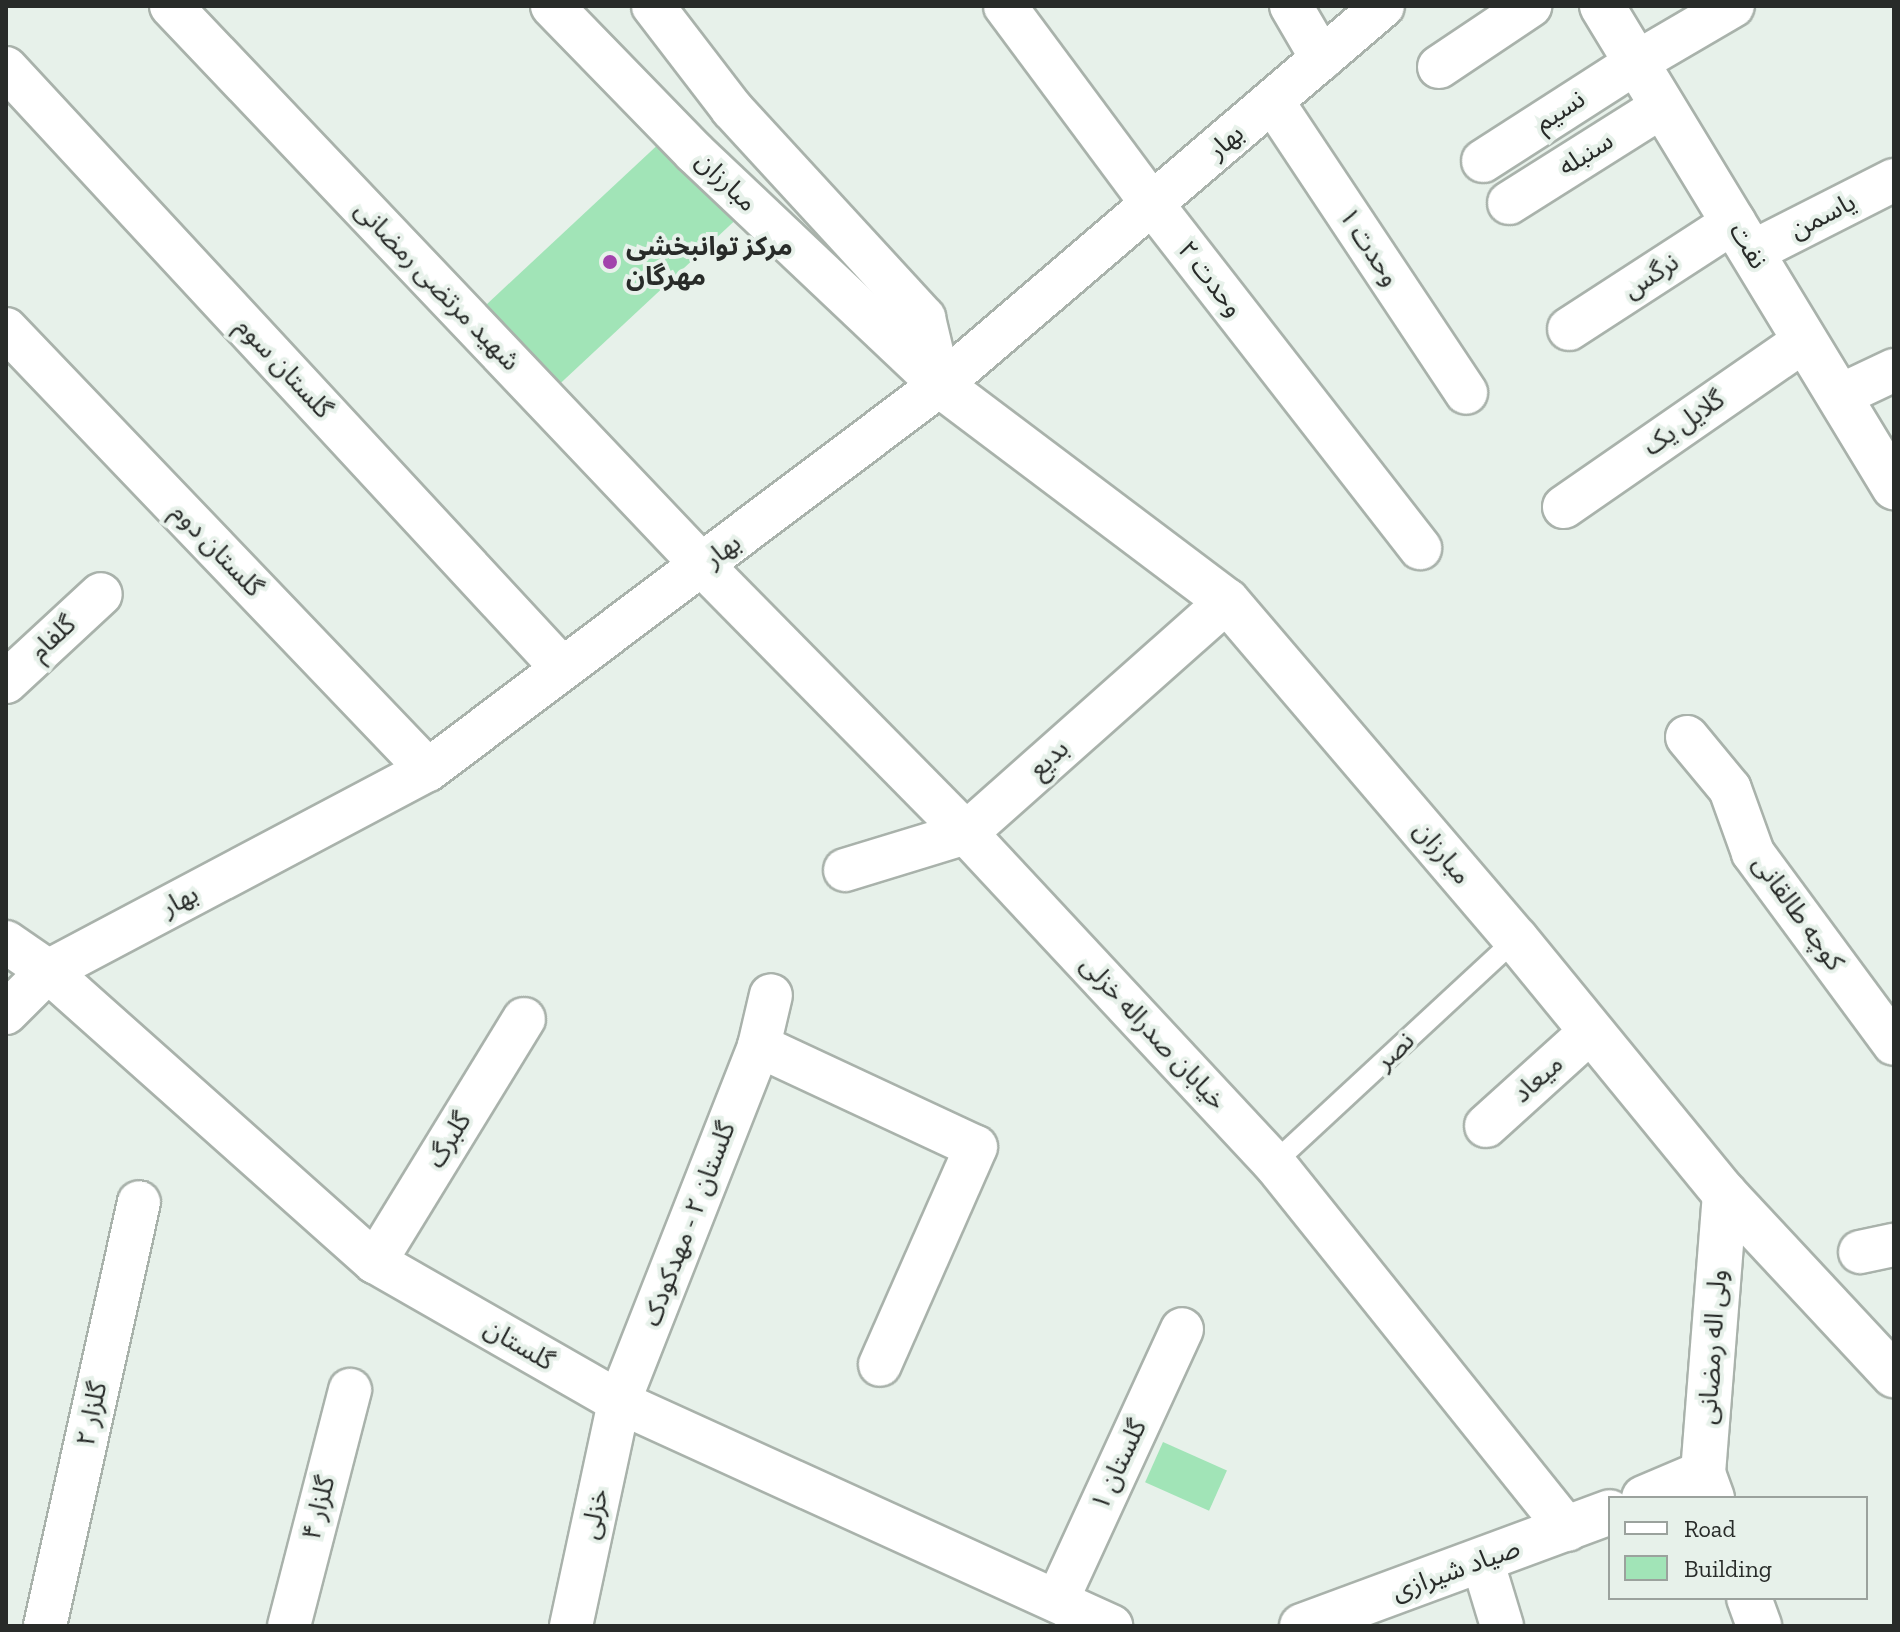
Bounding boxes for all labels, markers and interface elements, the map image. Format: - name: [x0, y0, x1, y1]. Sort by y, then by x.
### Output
- street label: نسیم: [1529, 83, 1591, 139]
- street label: بهار: [1202, 118, 1250, 166]
- street label: سنبله: [1553, 125, 1619, 183]
- street label: مبارزان: [689, 146, 763, 218]
- street label: یاسمن: [1785, 186, 1861, 246]
- street label: شهید مرتضی رمضانی: [348, 195, 526, 377]
- street label: وحدت ۱: [1332, 202, 1406, 292]
- street label: نفت: [1722, 217, 1774, 275]
- place label: مرکز توانبخشی مهرگان: [626, 231, 793, 292]
- street label: وحدت ۲: [1171, 235, 1249, 323]
- street label: نرگس: [1617, 247, 1685, 305]
- marker: مرکز توانبخشی مهرگان: [601, 253, 619, 271]
- street label: گلستان سوم: [229, 311, 339, 425]
- street label: گلایل یک: [1637, 384, 1731, 462]
- street label: گلستان دوم: [165, 497, 269, 603]
- street label: بهار: [699, 527, 747, 575]
- street label: گلفام: [24, 609, 82, 667]
- street label: بدیع: [1023, 733, 1075, 785]
- street label: مبارزان: [1407, 815, 1477, 891]
- street label: کوچه طالقانی: [1746, 849, 1850, 977]
- street label: بهار: [156, 878, 204, 924]
- street label: خیابان صدراله خزلی: [1074, 949, 1232, 1117]
- street label: نصر: [1369, 1025, 1421, 1077]
- street label: میعاد: [1506, 1048, 1570, 1110]
- street label: گلبرگ: [420, 1107, 478, 1173]
- street label: گلستان ۲ - مهدکودک: [636, 1118, 742, 1330]
- street label: ولی اله رمضانی: [1692, 1268, 1734, 1426]
- street label: گلستان: [478, 1313, 560, 1377]
- street label: گلزار ۲: [70, 1379, 114, 1449]
- street label: گلستان ۱: [1084, 1415, 1154, 1515]
- street label: گلزار ۴: [296, 1473, 342, 1543]
- street label: خزلی: [574, 1486, 616, 1542]
- legend: [1608, 1496, 1868, 1600]
- text: Road: [1684, 1514, 1736, 1543]
- street label: صیاد شیرازی: [1388, 1532, 1524, 1608]
- text: Building: [1684, 1554, 1772, 1583]

